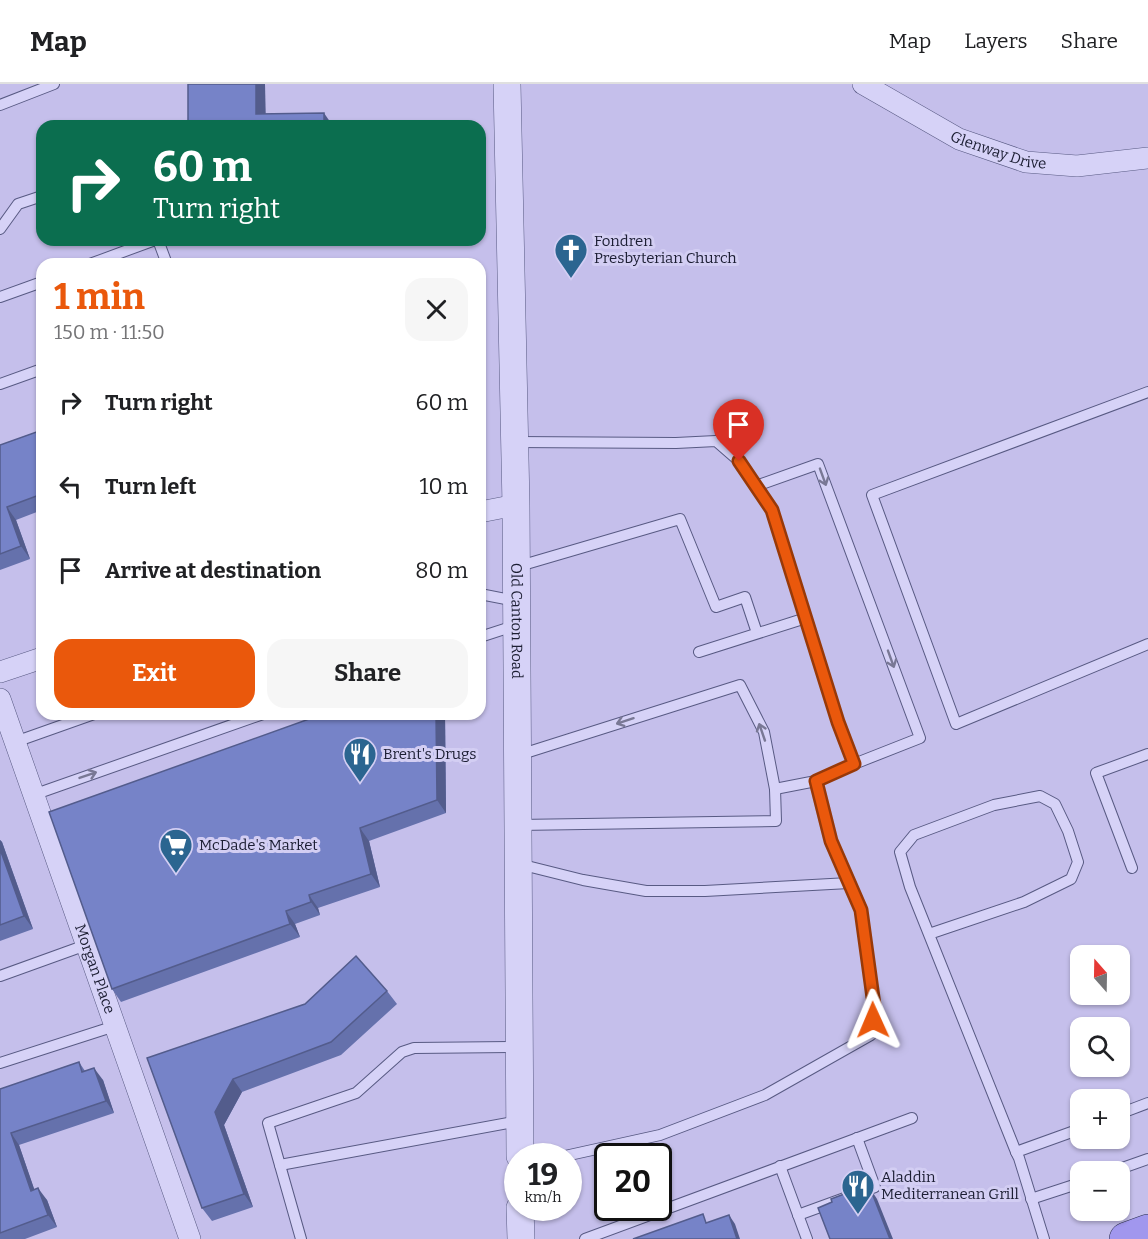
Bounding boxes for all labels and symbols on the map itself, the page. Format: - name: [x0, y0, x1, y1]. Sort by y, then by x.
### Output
- street label: Glenway Drive: [947, 127, 1047, 173]
- church icon: Fondren Presbyterian Church: [553, 232, 589, 279]
- place label: Fondren Presbyterian Church: [594, 232, 737, 267]
- pin: [713, 399, 764, 461]
- one-way arrow: [818, 467, 829, 485]
- street label: Old Canton Road: [507, 563, 526, 679]
- one-way arrow: [886, 649, 897, 668]
- one-way arrow: [616, 717, 635, 728]
- one-way arrow: [756, 723, 767, 742]
- restaurant icon: Brent's Drugs: [342, 736, 378, 783]
- place label: Brent's Drugs: [383, 745, 476, 763]
- one-way arrow: [79, 769, 97, 780]
- supermarket icon: McDade's Market: [158, 827, 194, 874]
- place label: McDade's Market: [199, 836, 318, 854]
- street label: Morgan Place: [71, 922, 119, 1016]
- north arrow: [1070, 945, 1130, 1005]
- position arrow: [841, 988, 905, 1052]
- speed limit sign: 20: [594, 1143, 672, 1221]
- restaurant icon: Aladdin Mediterranean Grill: [840, 1168, 876, 1215]
- place label: Aladdin Mediterranean Grill: [881, 1168, 1019, 1203]

